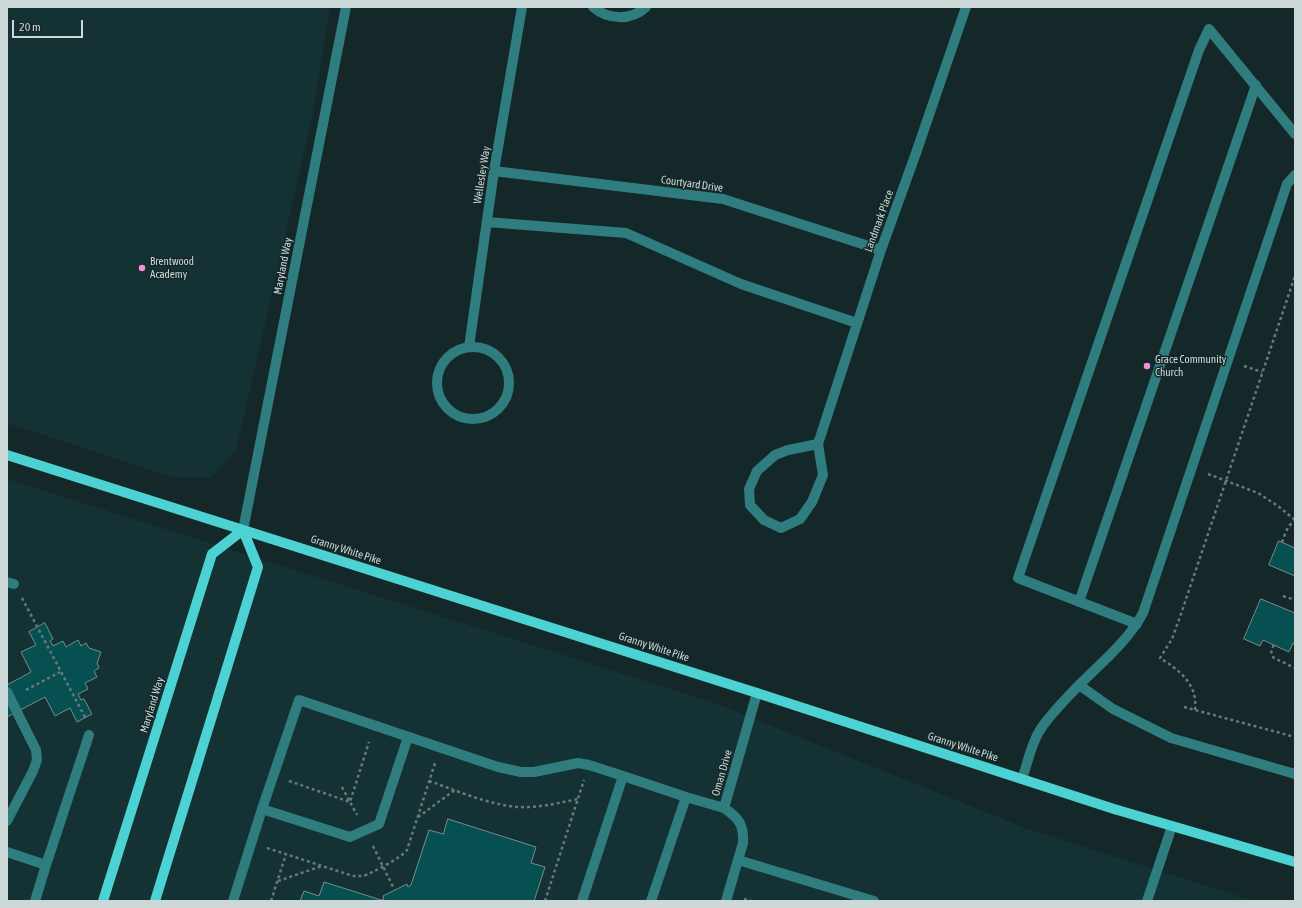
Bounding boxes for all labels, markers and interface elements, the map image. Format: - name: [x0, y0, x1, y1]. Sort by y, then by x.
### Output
- scale bar: [14, 12, 85, 38]
- text: 20 m: [19, 20, 41, 34]
- street label: Wellesley Way: [471, 145, 493, 205]
- street label: Courtyard Drive: [660, 173, 724, 195]
- street label: Landmark Place: [862, 188, 896, 254]
- street label: Maryland Way: [271, 236, 295, 296]
- place label: Brentwood Academy: [150, 255, 194, 281]
- marker: Brentwood Academy: [137, 263, 147, 273]
- place label: Grace Community Church: [1155, 353, 1226, 379]
- marker: Grace Community Church: [1142, 361, 1152, 371]
- street label: Granny White Pike: [309, 532, 383, 568]
- street label: Granny White Pike: [617, 629, 691, 665]
- street label: Maryland Way: [137, 676, 167, 734]
- street label: Granny White Pike: [926, 729, 1000, 765]
- street label: Oman Drive: [709, 748, 735, 798]

